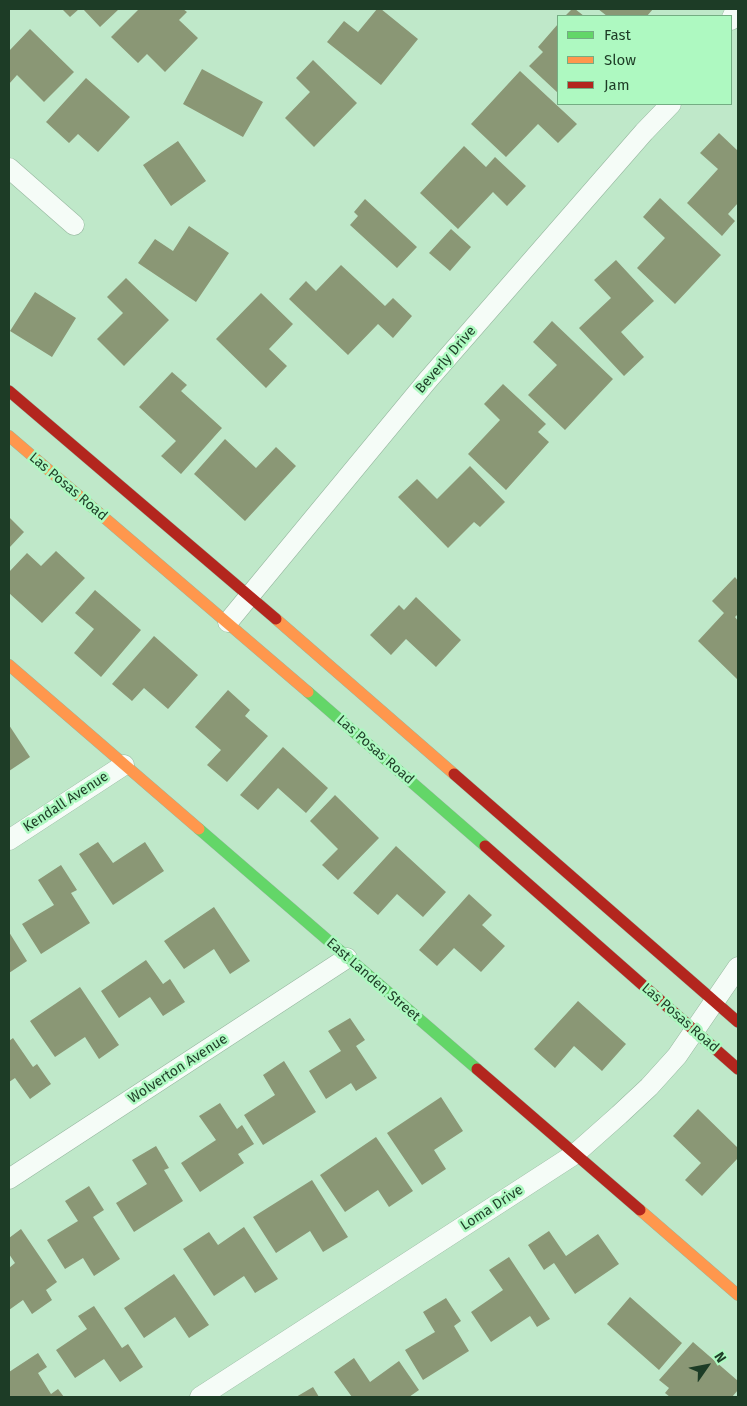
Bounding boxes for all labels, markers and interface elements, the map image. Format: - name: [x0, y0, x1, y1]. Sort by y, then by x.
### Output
- legend: [557, 15, 732, 105]
- text: Fast: [604, 26, 631, 44]
- text: Slow: [604, 51, 636, 69]
- text: Jam: [604, 76, 630, 94]
- street label: Beverly Drive: [412, 323, 480, 397]
- street label: Las Posas Road: [26, 449, 110, 525]
- street label: Las Posas Road: [333, 712, 417, 788]
- street label: Kendall Avenue: [20, 768, 112, 836]
- street label: East Landen Street: [323, 935, 423, 1025]
- street label: Las Posas Road: [638, 980, 722, 1056]
- street label: Wolverton Avenue: [125, 1031, 231, 1107]
- street label: Loma Drive: [458, 1182, 526, 1234]
- north arrow: [682, 1341, 732, 1391]
- text: N: [710, 1349, 730, 1366]

